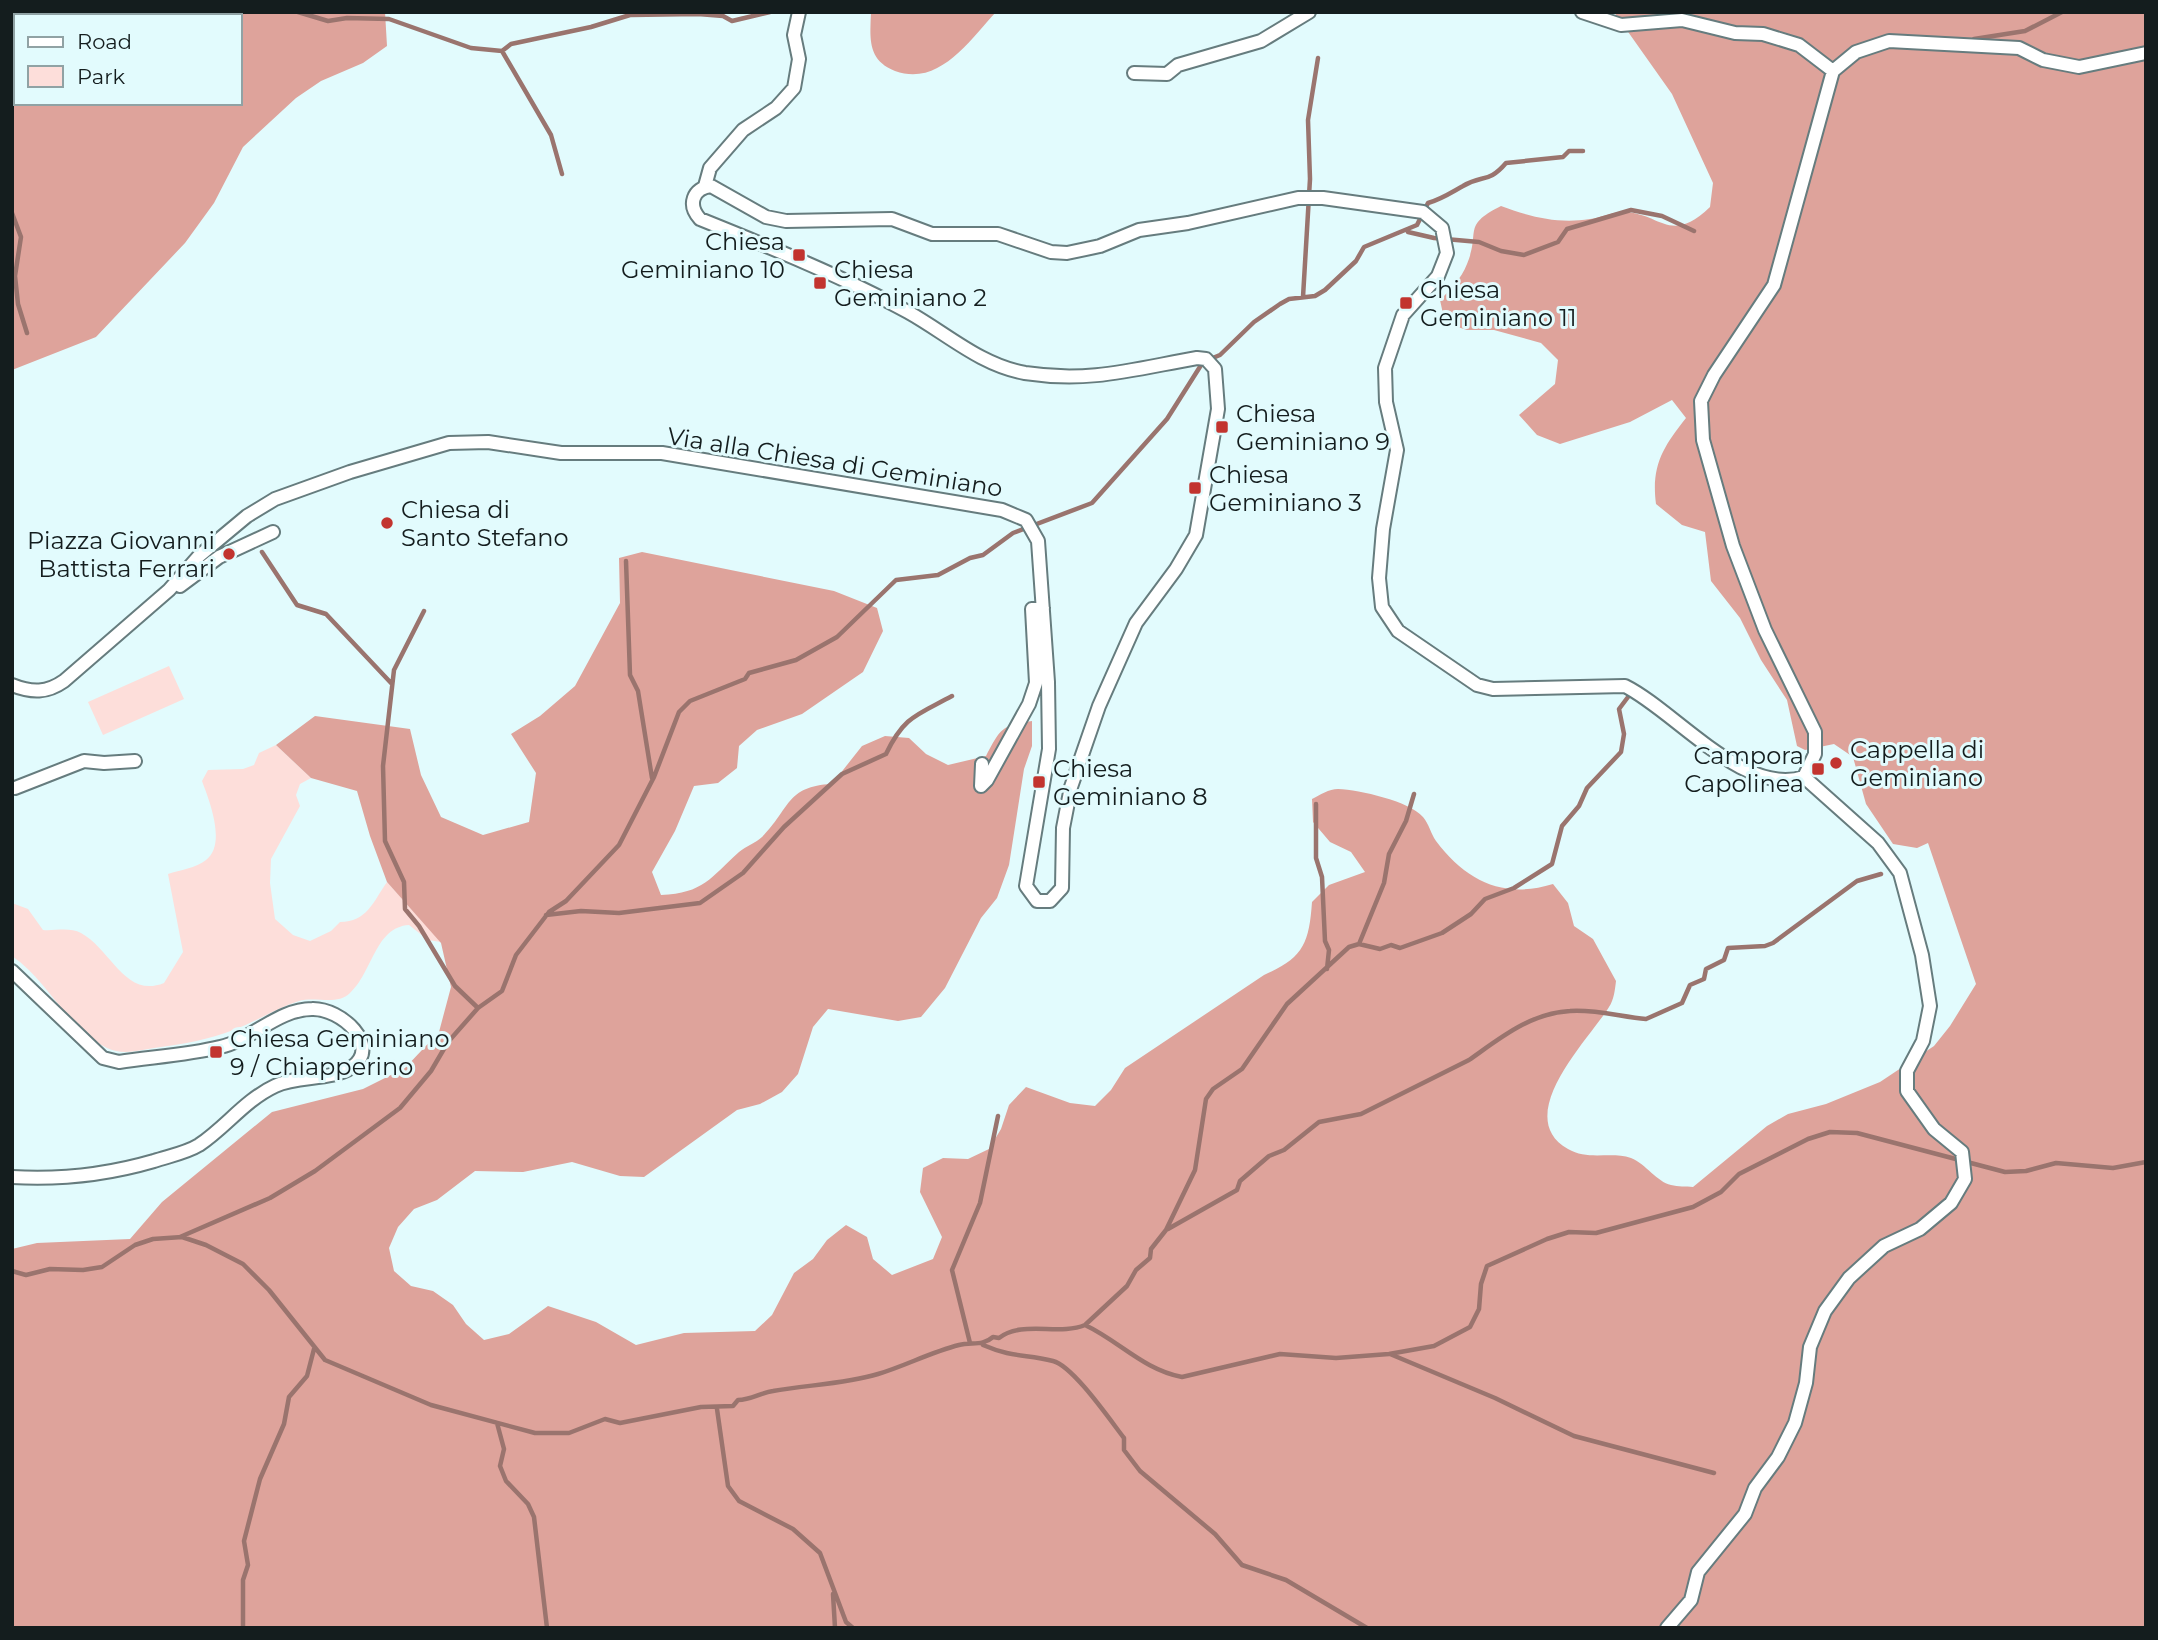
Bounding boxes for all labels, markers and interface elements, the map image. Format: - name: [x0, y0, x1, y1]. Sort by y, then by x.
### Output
- legend: [14, 14, 242, 105]
- text: Road: [77, 29, 132, 54]
- text: Park: [77, 64, 125, 89]
- place label: Chiesa Geminiano 10: [621, 227, 785, 284]
- marker: Chiesa Geminiano 10: [791, 247, 807, 263]
- place label: Chiesa Geminiano 2: [834, 255, 987, 312]
- marker: Chiesa Geminiano 2: [812, 275, 828, 291]
- place label: Chiesa Geminiano 11: [1420, 275, 1577, 332]
- marker: Chiesa Geminiano 11: [1398, 295, 1414, 311]
- place label: Chiesa Geminiano 9: [1236, 399, 1390, 456]
- marker: Chiesa Geminiano 9: [1214, 419, 1230, 435]
- street label: Via alla Chiesa di Geminiano: [665, 421, 1005, 503]
- place label: Chiesa Geminiano 3: [1209, 460, 1362, 517]
- marker: Chiesa Geminiano 3: [1187, 480, 1203, 496]
- place label: Chiesa di Santo Stefano: [401, 495, 569, 552]
- marker: Chiesa di Santo Stefano: [379, 515, 395, 531]
- place label: Piazza Giovanni Battista Ferrari: [27, 526, 215, 583]
- marker: Piazza Giovanni Battista Ferrari: [221, 546, 237, 562]
- place label: Cappella di Geminiano: [1850, 735, 1984, 792]
- place label: Campora Capolinea: [1684, 741, 1804, 798]
- place label: Chiesa Geminiano 8: [1053, 754, 1208, 811]
- marker: Cappella di Geminiano: [1828, 755, 1844, 771]
- marker: Campora Capolinea: [1810, 761, 1826, 777]
- marker: Chiesa Geminiano 8: [1031, 774, 1047, 790]
- place label: Chiesa Geminiano 9 / Chiapperino: [230, 1024, 449, 1081]
- marker: Chiesa Geminiano 9 / Chiapperino: [208, 1044, 224, 1060]

